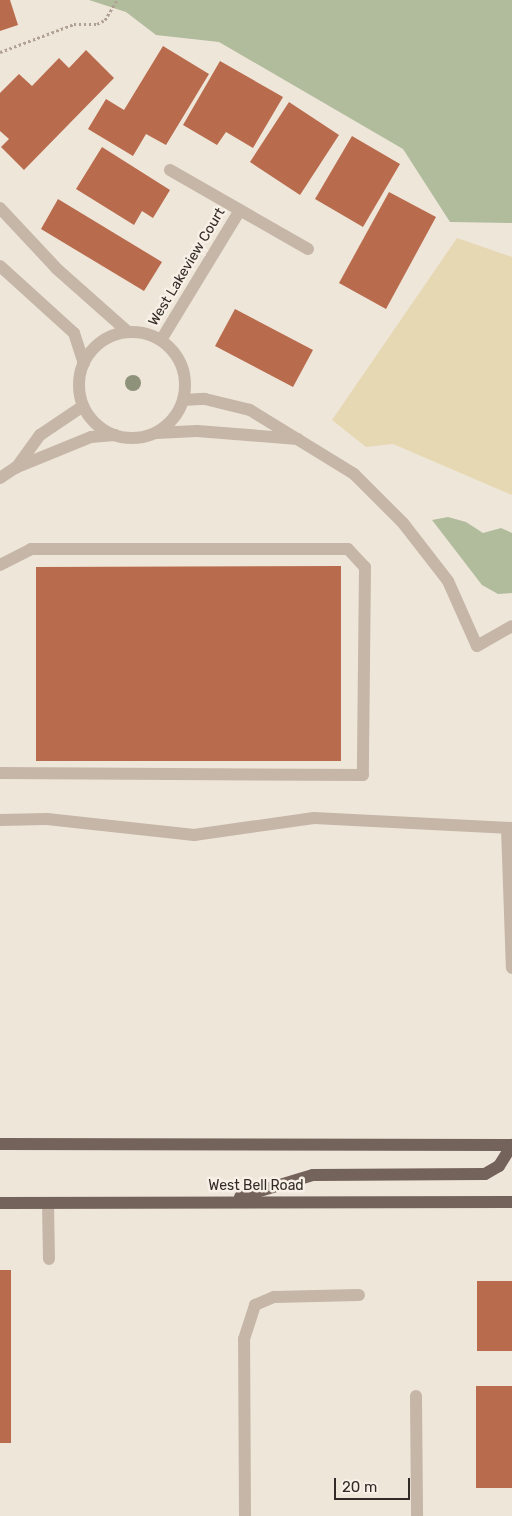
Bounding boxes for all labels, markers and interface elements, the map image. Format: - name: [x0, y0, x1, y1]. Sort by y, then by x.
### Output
- street label: West Lakeview Court: [145, 205, 229, 329]
- street label: West Bell Road: [208, 1178, 304, 1194]
- scale bar: [337, 1468, 413, 1500]
- text: 20 m: [342, 1478, 377, 1496]

